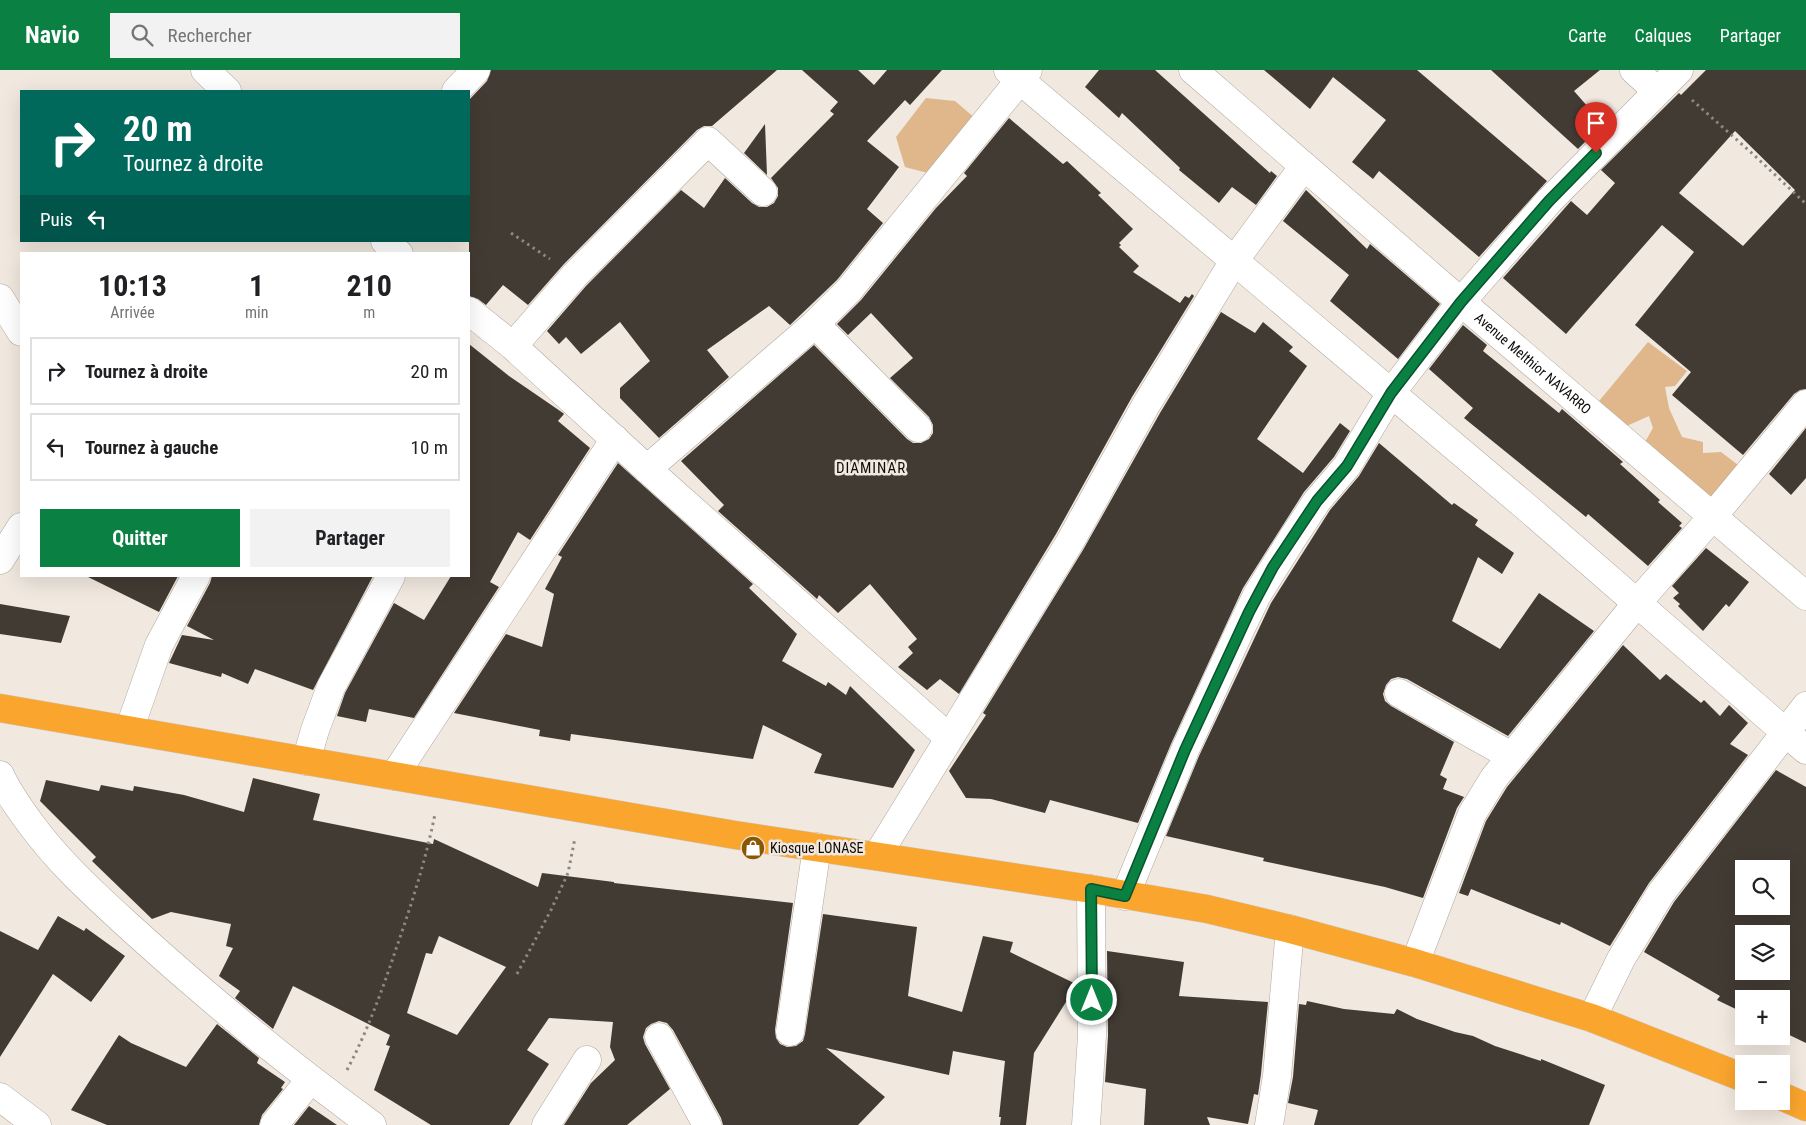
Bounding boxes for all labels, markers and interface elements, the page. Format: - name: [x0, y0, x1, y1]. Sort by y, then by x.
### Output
- search box: [110, 13, 460, 58]
- text: Navio: [25, 21, 80, 49]
- icon: search: [128, 21, 156, 49]
- text: Rechercher: [168, 24, 252, 47]
- text: Carte: [1568, 25, 1607, 46]
- text: Calques: [1635, 25, 1692, 46]
- text: Partager: [1720, 25, 1781, 46]
- pin: [1575, 102, 1617, 153]
- text: 20 m: [123, 109, 192, 150]
- icon: arrive: [1582, 109, 1610, 137]
- icon: right: [40, 110, 105, 175]
- text: Tournez à droite: [123, 151, 263, 176]
- icon: left: [83, 205, 111, 233]
- text: Puis: [40, 208, 73, 231]
- text: 10:13: [98, 268, 167, 303]
- text: 1: [249, 268, 264, 303]
- text: 210: [346, 268, 392, 303]
- text: Arrivée: [110, 303, 155, 322]
- text: min: [245, 303, 268, 322]
- text: m: [363, 303, 375, 322]
- street label: Avenue Melthior NAVARRO: [1472, 309, 1594, 417]
- icon: right: [42, 357, 70, 385]
- text: Tournez à droite: [85, 360, 208, 383]
- text: 20 m: [411, 360, 448, 383]
- icon: left: [42, 433, 70, 461]
- text: Tournez à gauche: [85, 436, 218, 459]
- text: 10 m: [411, 436, 448, 459]
- district label: DIAMINAR: [836, 459, 906, 477]
- button: Quitter: [40, 509, 240, 567]
- button: Partager: [250, 509, 450, 567]
- shop icon: Kiosque LONASE: [740, 835, 766, 861]
- place label: Kiosque LONASE: [770, 840, 864, 856]
- map controls: [1735, 860, 1790, 1110]
- button: search: [1735, 860, 1790, 915]
- button: layers: [1735, 925, 1790, 980]
- position arrow: [1065, 973, 1117, 1025]
- button: +: [1735, 990, 1790, 1045]
- button: −: [1735, 1055, 1790, 1110]

